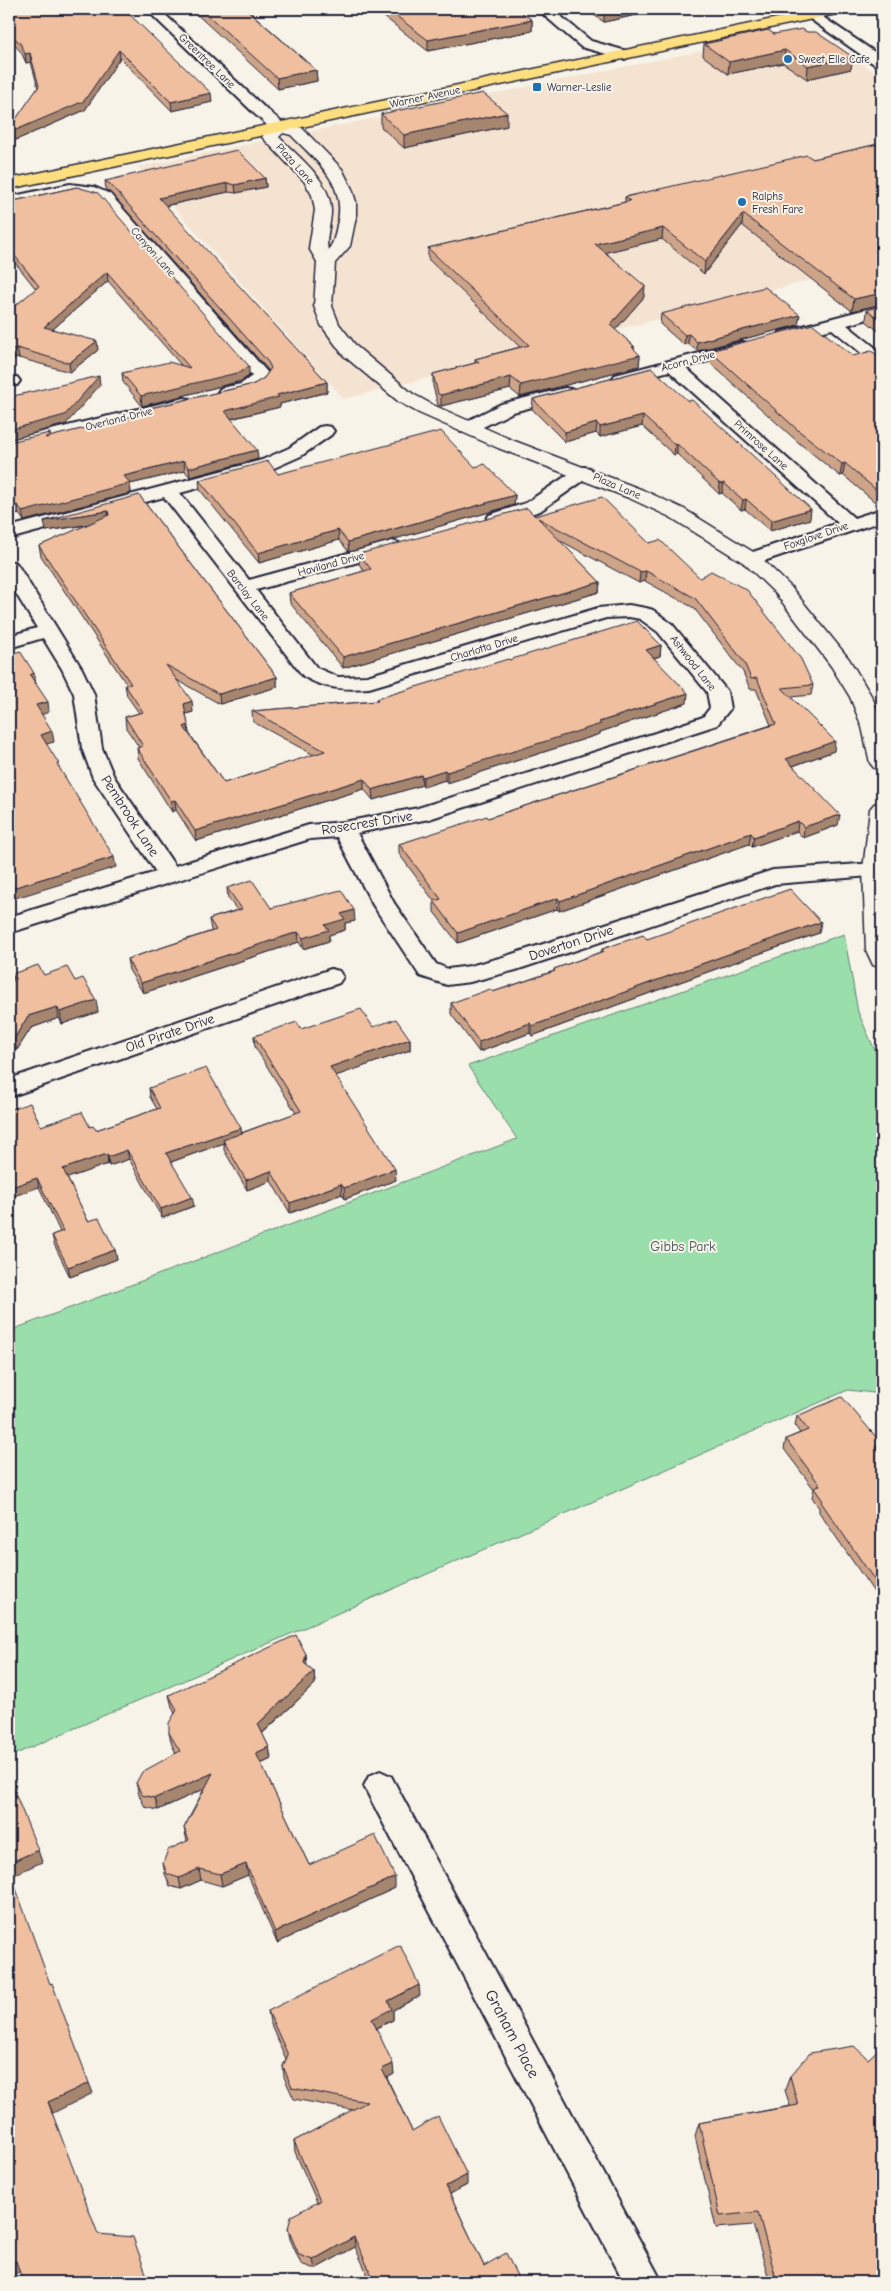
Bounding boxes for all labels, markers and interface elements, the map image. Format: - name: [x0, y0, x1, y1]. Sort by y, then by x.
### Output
- street label: Greentree Lane: [176, 31, 238, 92]
- marker: Sweet Elle Cafe: [782, 53, 794, 65]
- place label: Sweet Elle Cafe: [798, 53, 870, 66]
- marker: Warner-Leslie: [531, 81, 543, 93]
- place label: Warner-Leslie: [547, 81, 612, 94]
- street label: Warner Avenue: [388, 83, 462, 111]
- street label: Plaza Lane: [273, 141, 317, 188]
- place label: Ralphs Fresh Fare: [752, 190, 804, 216]
- marker: Ralphs Fresh Fare: [736, 196, 748, 208]
- street label: Canyon Lane: [128, 225, 178, 280]
- street label: Acorn Drive: [660, 347, 717, 374]
- street label: Overland Drive: [84, 404, 154, 434]
- street label: Primrose Lane: [731, 417, 791, 473]
- street label: Plaza Lane: [591, 470, 643, 502]
- street label: Foxglove Drive: [782, 519, 850, 553]
- street label: Haviland Drive: [296, 549, 366, 579]
- street label: Barclay Lane: [224, 567, 272, 623]
- street label: Charlotta Drive: [449, 631, 520, 664]
- street label: Ashwood Lane: [667, 633, 719, 694]
- street label: Pembrook Lane: [97, 772, 163, 860]
- street label: Rosecrest Drive: [320, 807, 414, 839]
- street label: Doverton Drive: [527, 921, 615, 965]
- street label: Old Pirate Drive: [123, 1010, 217, 1056]
- park label: Gibbs Park: [650, 1238, 716, 1255]
- street label: Graham Place: [481, 1987, 543, 2081]

